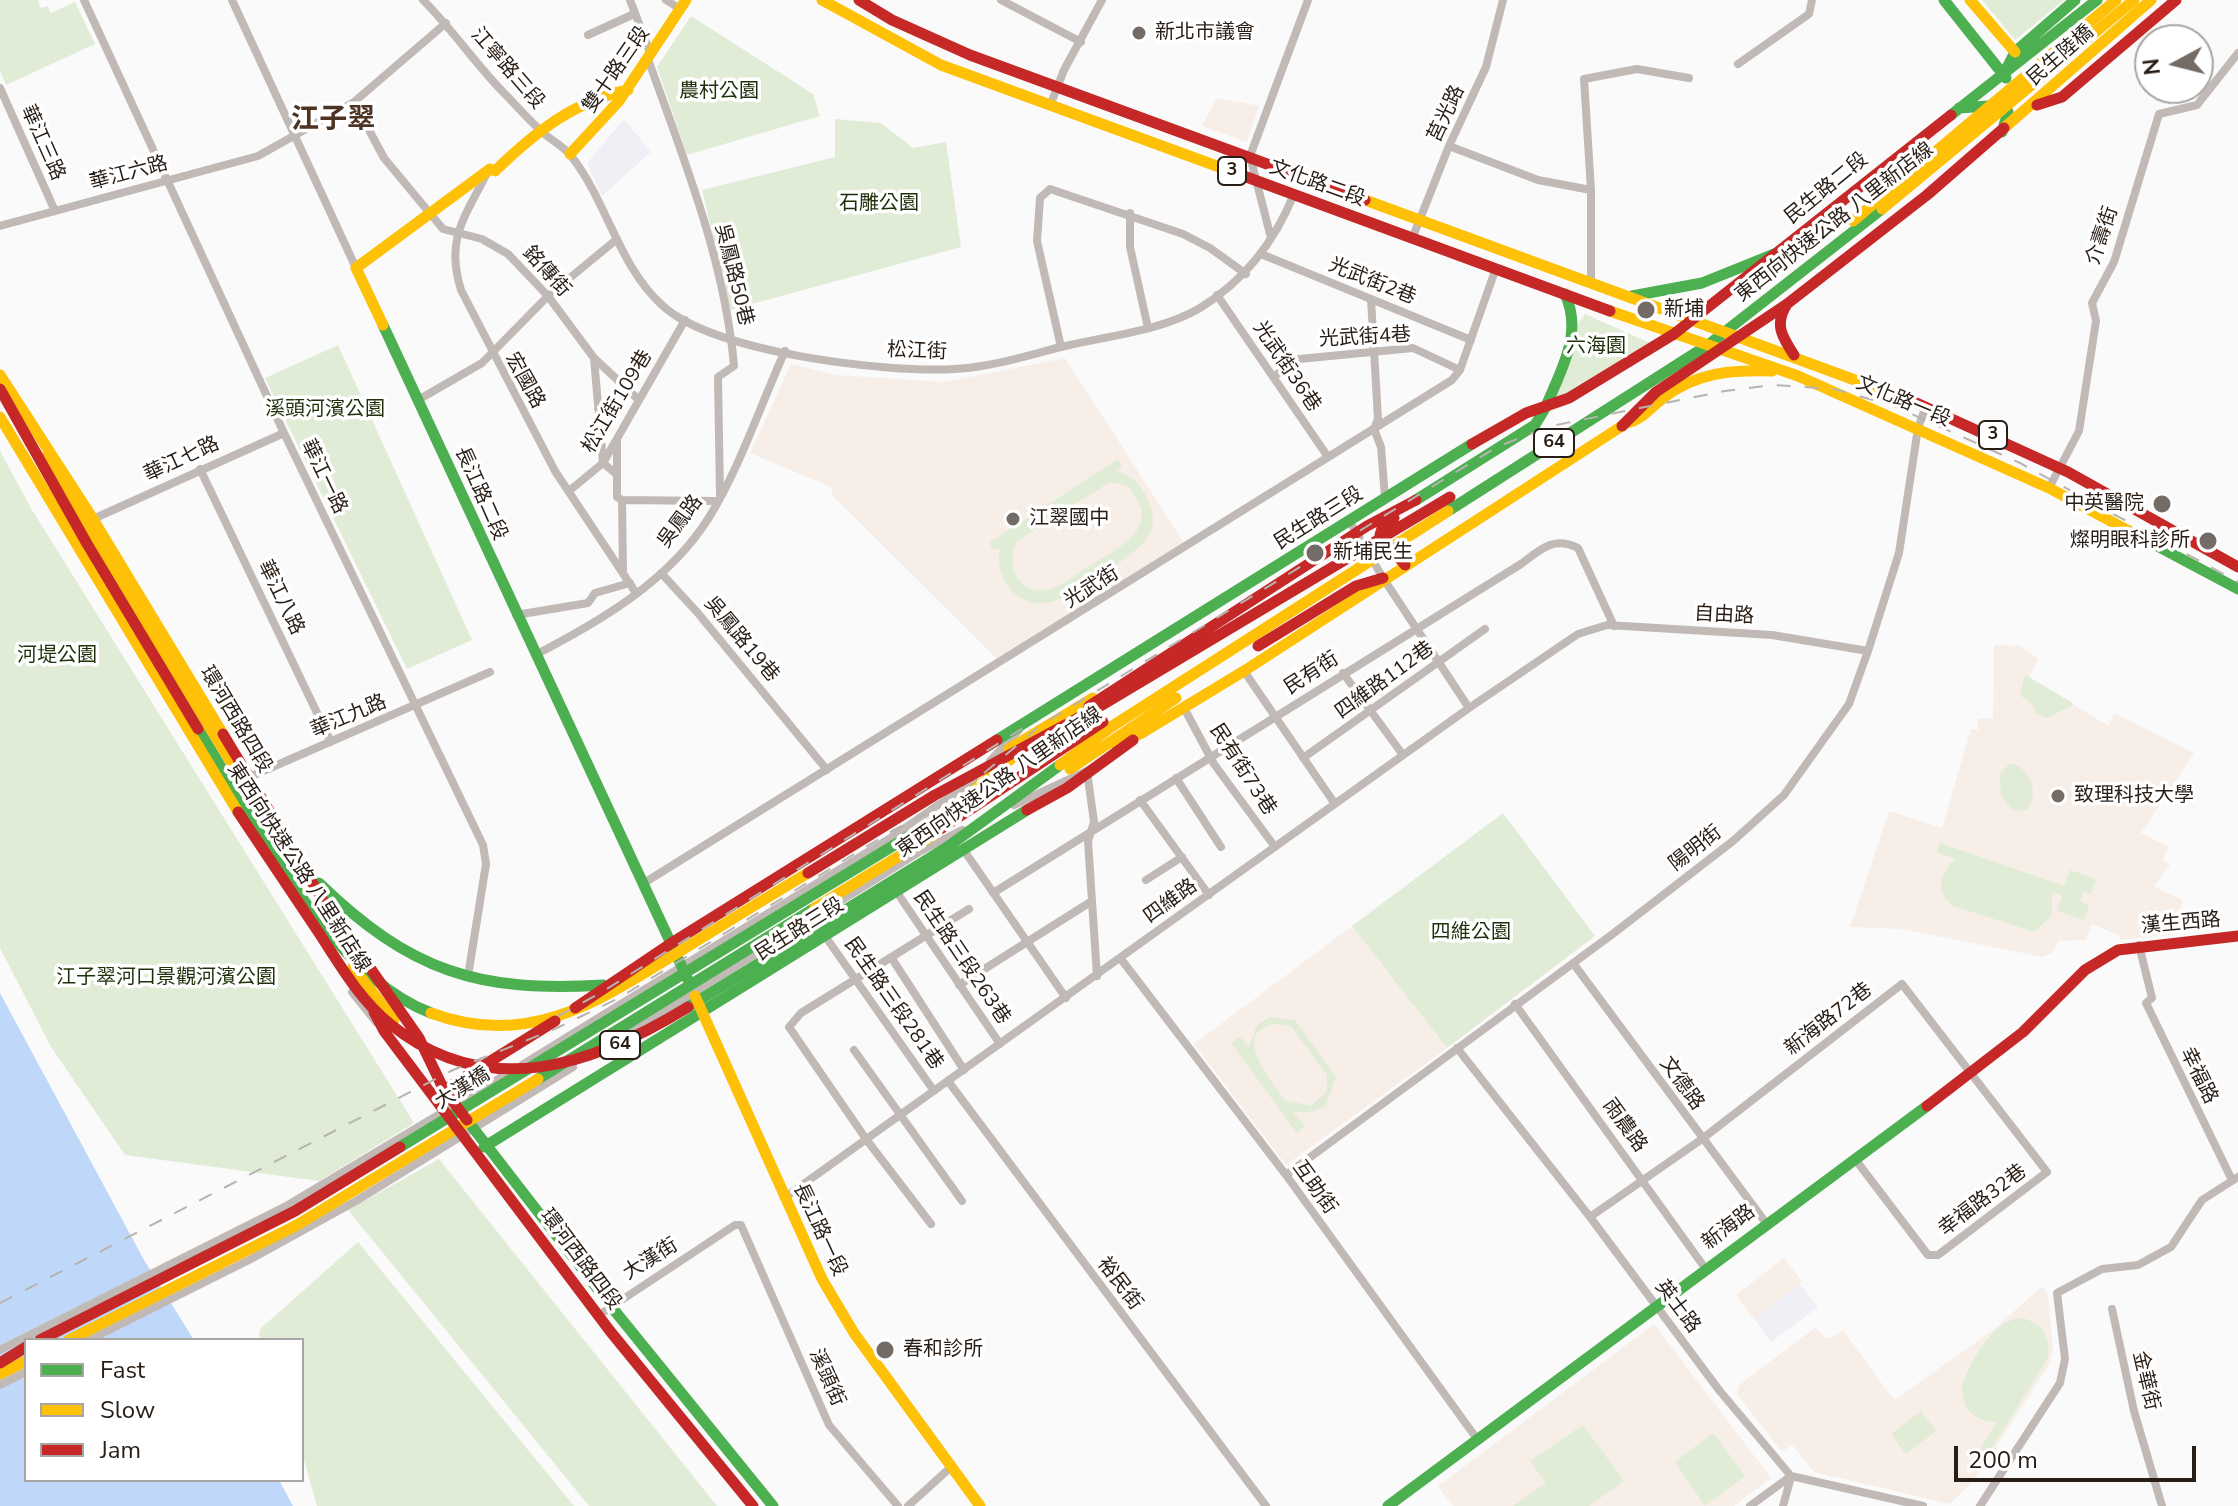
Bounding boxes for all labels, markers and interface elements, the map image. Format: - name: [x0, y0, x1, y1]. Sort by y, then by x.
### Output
- place label: 新北市議會: [1155, 21, 1255, 45]
- street label: 民生陸橋: [2023, 21, 2099, 91]
- street label: 雙十路三段: [578, 22, 656, 118]
- street label: 江寧路三段: [465, 23, 549, 115]
- marker: 新北市議會: [1130, 24, 1148, 42]
- north arrow: [2134, 24, 2214, 104]
- text: N: [2136, 57, 2168, 77]
- park label: 農村公園: [679, 80, 759, 104]
- street label: 莒光路: [1423, 82, 1471, 146]
- street label: 華江三路: [15, 102, 69, 184]
- district label: 江子翠: [291, 104, 375, 138]
- street label: 東西向快速公路 八里新店線: [1731, 138, 1939, 308]
- street label: 民生路二段: [1781, 148, 1873, 230]
- street label: 華江六路: [87, 152, 171, 196]
- street label: 文化路二段: [1266, 156, 1368, 212]
- road number: 3: [1218, 157, 1246, 185]
- park label: 石雕公園: [839, 192, 919, 216]
- street label: 介壽街: [2082, 204, 2124, 268]
- street label: 吳鳳路50巷: [709, 222, 757, 328]
- street label: 銘傳街: [517, 242, 575, 302]
- street label: 光武街2巷: [1325, 254, 1419, 310]
- place label: 新埔: [1664, 298, 1704, 322]
- marker: 新埔: [1635, 299, 1657, 321]
- street label: 光武街36巷: [1247, 317, 1325, 417]
- street label: 光武街4巷: [1318, 324, 1412, 352]
- park label: 六海園: [1566, 335, 1626, 359]
- street label: 松江街: [887, 339, 947, 365]
- street label: 松江街109巷: [578, 346, 658, 458]
- street label: 宏國路: [499, 349, 549, 413]
- street label: 文化路一段: [1852, 371, 1954, 433]
- park label: 溪頭河濱公園: [265, 398, 385, 422]
- road number: 3: [1979, 421, 2007, 449]
- road number: 64: [1534, 429, 1574, 457]
- street label: 華江七路: [141, 432, 223, 488]
- street label: 華江一路: [295, 436, 351, 518]
- street label: 長江路二段: [449, 443, 511, 545]
- street label: 民生路三段: [1270, 482, 1368, 556]
- street label: 吳鳳路: [653, 491, 709, 553]
- place label: 中英醫院: [2064, 492, 2144, 516]
- marker: 中英醫院: [2151, 493, 2173, 515]
- place label: 江翠國中: [1029, 507, 1109, 531]
- marker: 江翠國中: [1004, 510, 1022, 528]
- place label: 燦明眼科診所: [2070, 529, 2190, 553]
- marker: 燦明眼科診所: [2197, 530, 2219, 552]
- place label: 新埔民生: [1333, 541, 1413, 565]
- marker: 新埔民生: [1304, 542, 1326, 564]
- street label: 華江八路: [252, 557, 308, 639]
- street label: 光武街: [1060, 562, 1124, 614]
- street label: 吳鳳路19巷: [698, 592, 784, 688]
- street label: 自由路: [1693, 602, 1755, 630]
- street label: 四維路112巷: [1331, 637, 1439, 725]
- park label: 河堤公園: [17, 644, 97, 668]
- street label: 民有街: [1280, 648, 1344, 700]
- street label: 環河西路四段: [194, 662, 276, 778]
- street label: 華江九路: [307, 690, 391, 744]
- street label: 東西向快速公路 八里新店線: [893, 703, 1107, 863]
- street label: 民有街73巷: [1204, 720, 1280, 820]
- street label: 東西向快速公路 八里新店線: [221, 759, 375, 977]
- place label: 致理科技大學: [2074, 784, 2194, 808]
- marker: 致理科技大學: [2049, 787, 2067, 805]
- street label: 陽明街: [1665, 821, 1727, 877]
- street label: 四維路: [1140, 875, 1202, 929]
- street label: 民生路三段263巷: [907, 887, 1015, 1029]
- street label: 民生路三段: [751, 893, 849, 967]
- street label: 漢生西路: [2140, 909, 2222, 939]
- park label: 四維公園: [1431, 921, 1511, 945]
- street label: 民生路三段281巷: [838, 933, 948, 1075]
- park label: 江子翠河口景觀河濱公園: [56, 966, 276, 990]
- street label: 新海路72巷: [1781, 979, 1877, 1061]
- road number: 64: [600, 1031, 640, 1059]
- street label: 幸福路: [2174, 1044, 2222, 1108]
- street label: 文德路: [1654, 1053, 1708, 1115]
- street label: 大漢橋: [431, 1063, 495, 1115]
- street label: 雨農路: [1597, 1095, 1651, 1157]
- street label: 互助街: [1287, 1157, 1341, 1219]
- street label: 幸福路32巷: [1934, 1160, 2032, 1242]
- street label: 長江路一段: [787, 1180, 851, 1280]
- street label: 新海路: [1698, 1200, 1760, 1256]
- street label: 環河西路四段: [534, 1205, 626, 1315]
- street label: 大漢街: [619, 1234, 683, 1286]
- street label: 裕民街: [1091, 1253, 1147, 1315]
- street label: 英士路: [1649, 1276, 1705, 1338]
- legend: [24, 1338, 304, 1482]
- place label: 春和診所: [903, 1338, 983, 1362]
- marker: 春和診所: [874, 1339, 896, 1361]
- street label: 溪頭街: [803, 1346, 849, 1410]
- street label: 金華街: [2127, 1349, 2163, 1413]
- text: Fast: [100, 1354, 145, 1386]
- text: Slow: [100, 1394, 155, 1426]
- scale bar: [1958, 1430, 2200, 1480]
- text: Jam: [100, 1434, 141, 1466]
- text: 200 m: [1968, 1444, 2038, 1476]

